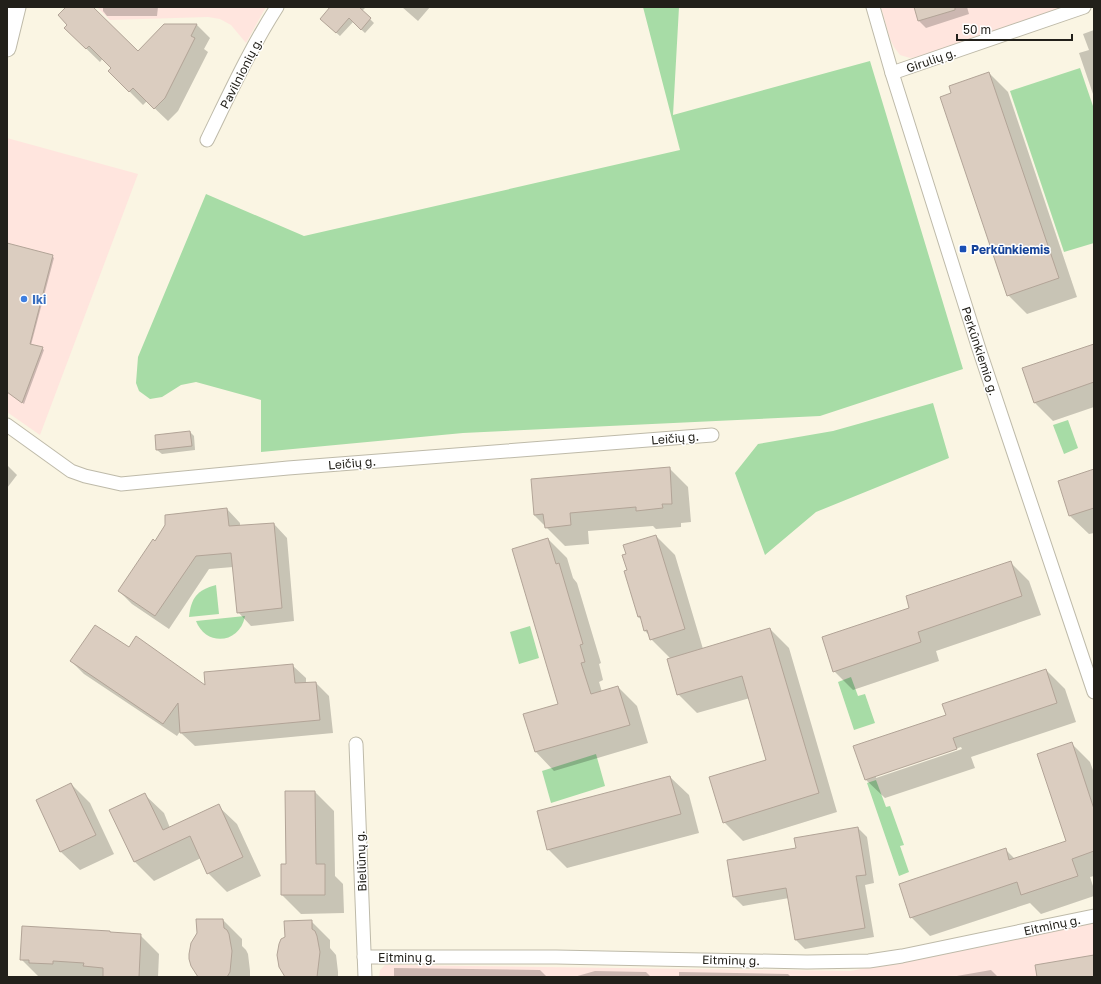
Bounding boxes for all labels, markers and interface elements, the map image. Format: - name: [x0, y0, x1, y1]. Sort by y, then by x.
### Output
- scale bar: [957, 16, 1072, 42]
- text: 50 m: [963, 22, 991, 37]
- street label: Pavilnionių g.: [217, 35, 265, 111]
- street label: Girulių g.: [904, 44, 958, 76]
- place label: Perkūnkiemis: [971, 242, 1050, 257]
- marker: Perkūnkiemis: [958, 244, 968, 254]
- place label: Iki: [32, 292, 46, 307]
- marker: Iki: [19, 294, 29, 304]
- street label: Perkūnkiemio g.: [959, 305, 1001, 397]
- street label: Leičių g.: [650, 428, 700, 448]
- street label: Leičių g.: [327, 453, 377, 473]
- street label: Bieliūnų g.: [352, 830, 370, 892]
- street label: Eitminų g.: [1022, 912, 1082, 938]
- street label: Eitminų g.: [378, 950, 436, 965]
- street label: Eitminų g.: [702, 952, 760, 968]

